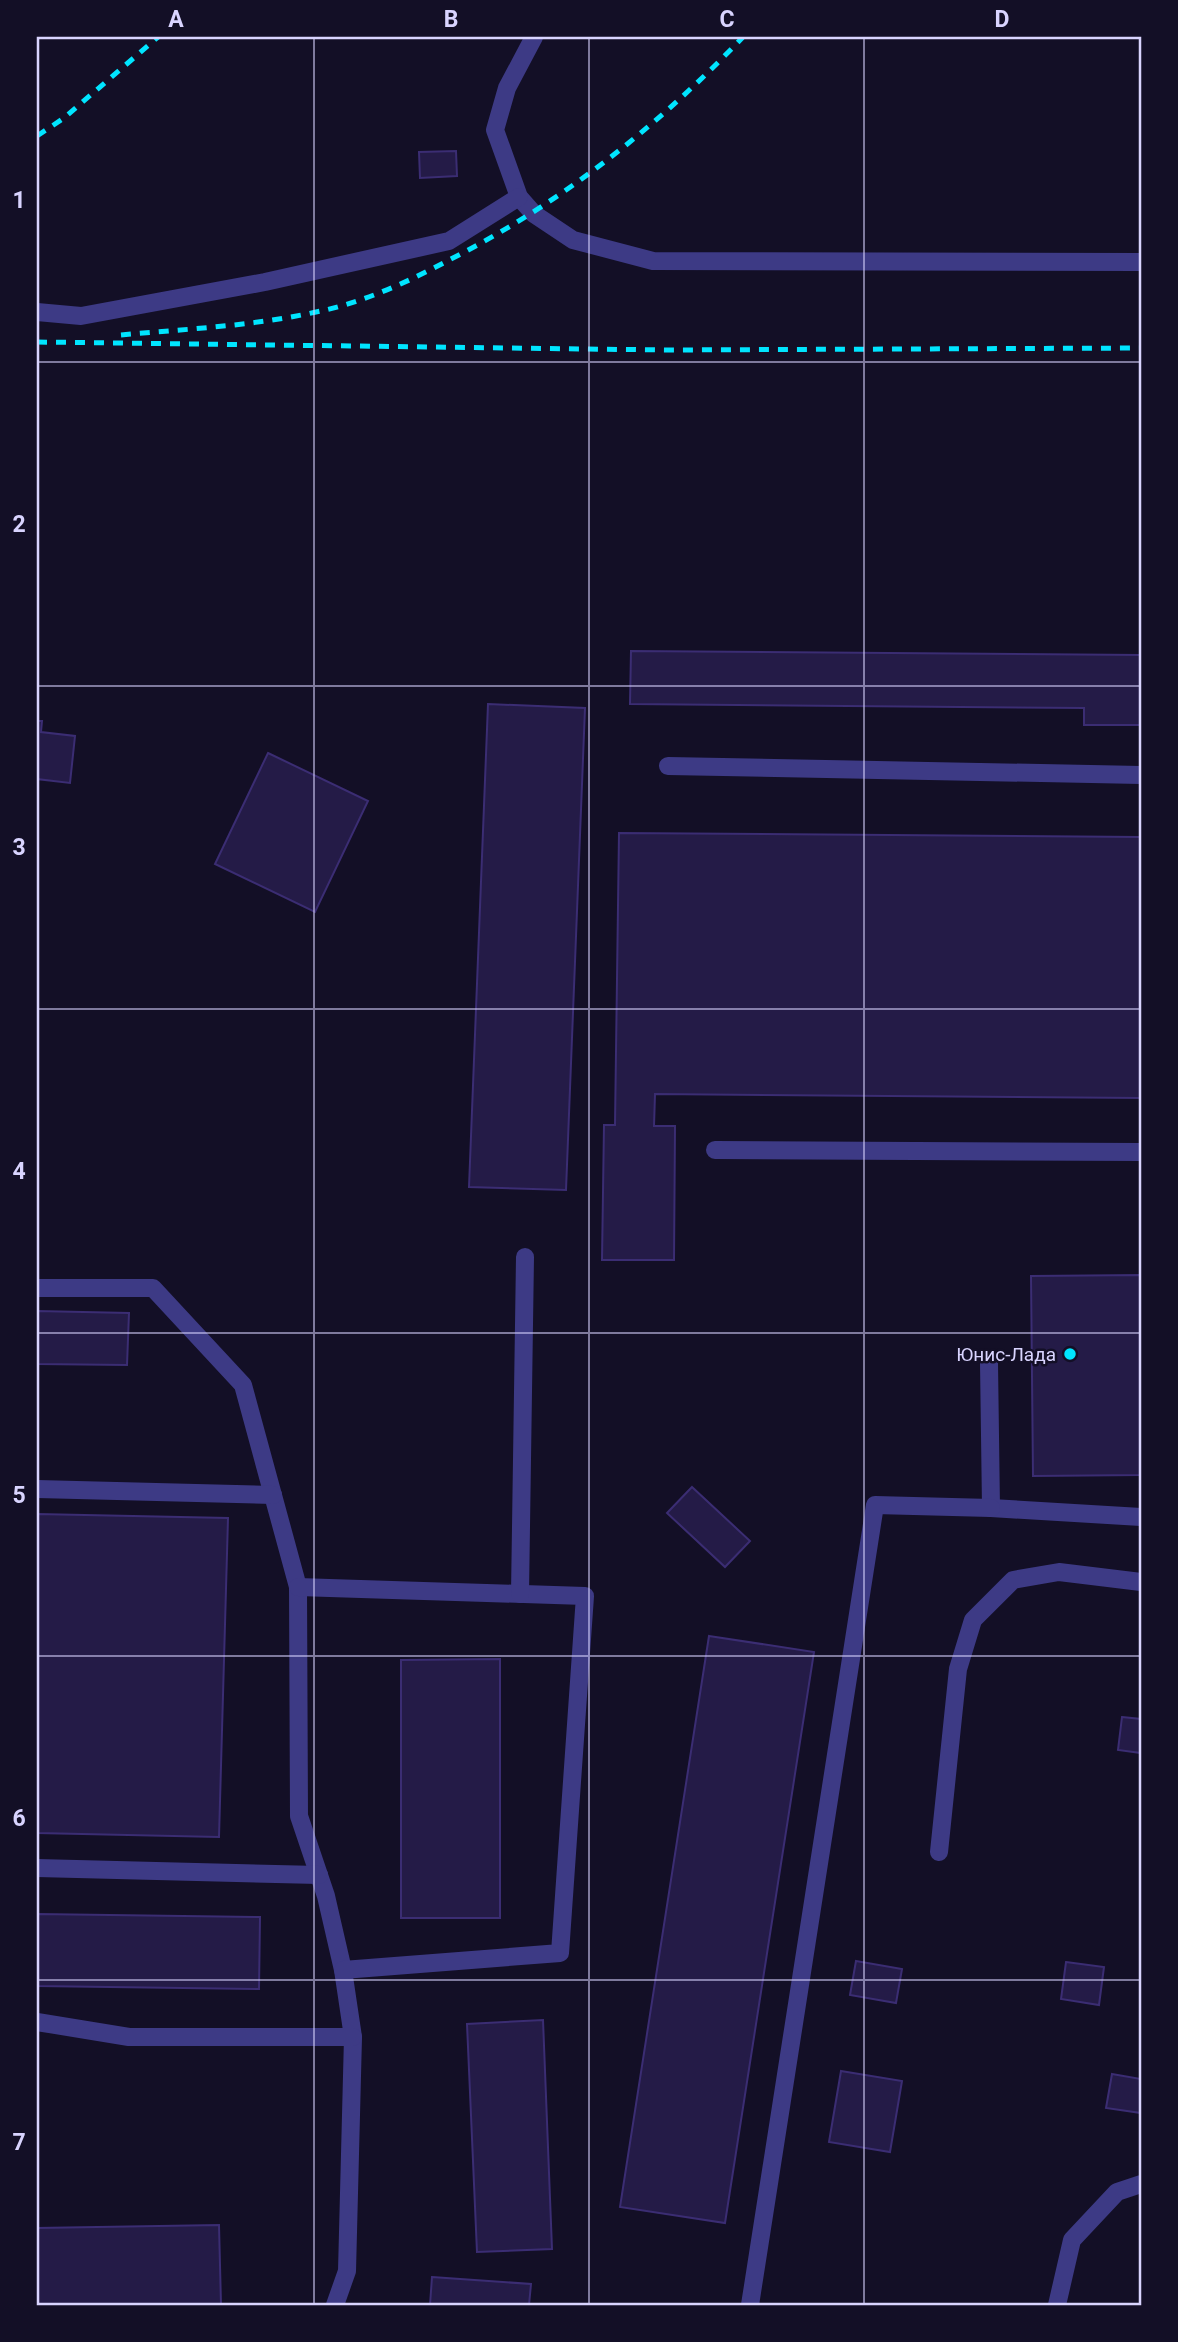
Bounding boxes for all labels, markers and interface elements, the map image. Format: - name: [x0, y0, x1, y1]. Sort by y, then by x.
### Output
- text: A: [168, 6, 184, 33]
- text: B: [444, 6, 458, 33]
- text: C: [719, 6, 735, 33]
- text: D: [995, 6, 1009, 33]
- text: 1: [12, 187, 26, 214]
- text: 2: [12, 511, 26, 538]
- text: 3: [12, 834, 26, 861]
- text: 4: [12, 1158, 26, 1185]
- place label: Юнис-Лада: [956, 1343, 1056, 1366]
- marker: Юнис-Лада: [1062, 1346, 1078, 1362]
- text: 5: [12, 1482, 26, 1509]
- text: 6: [12, 1805, 26, 1832]
- text: 7: [12, 2129, 26, 2156]

